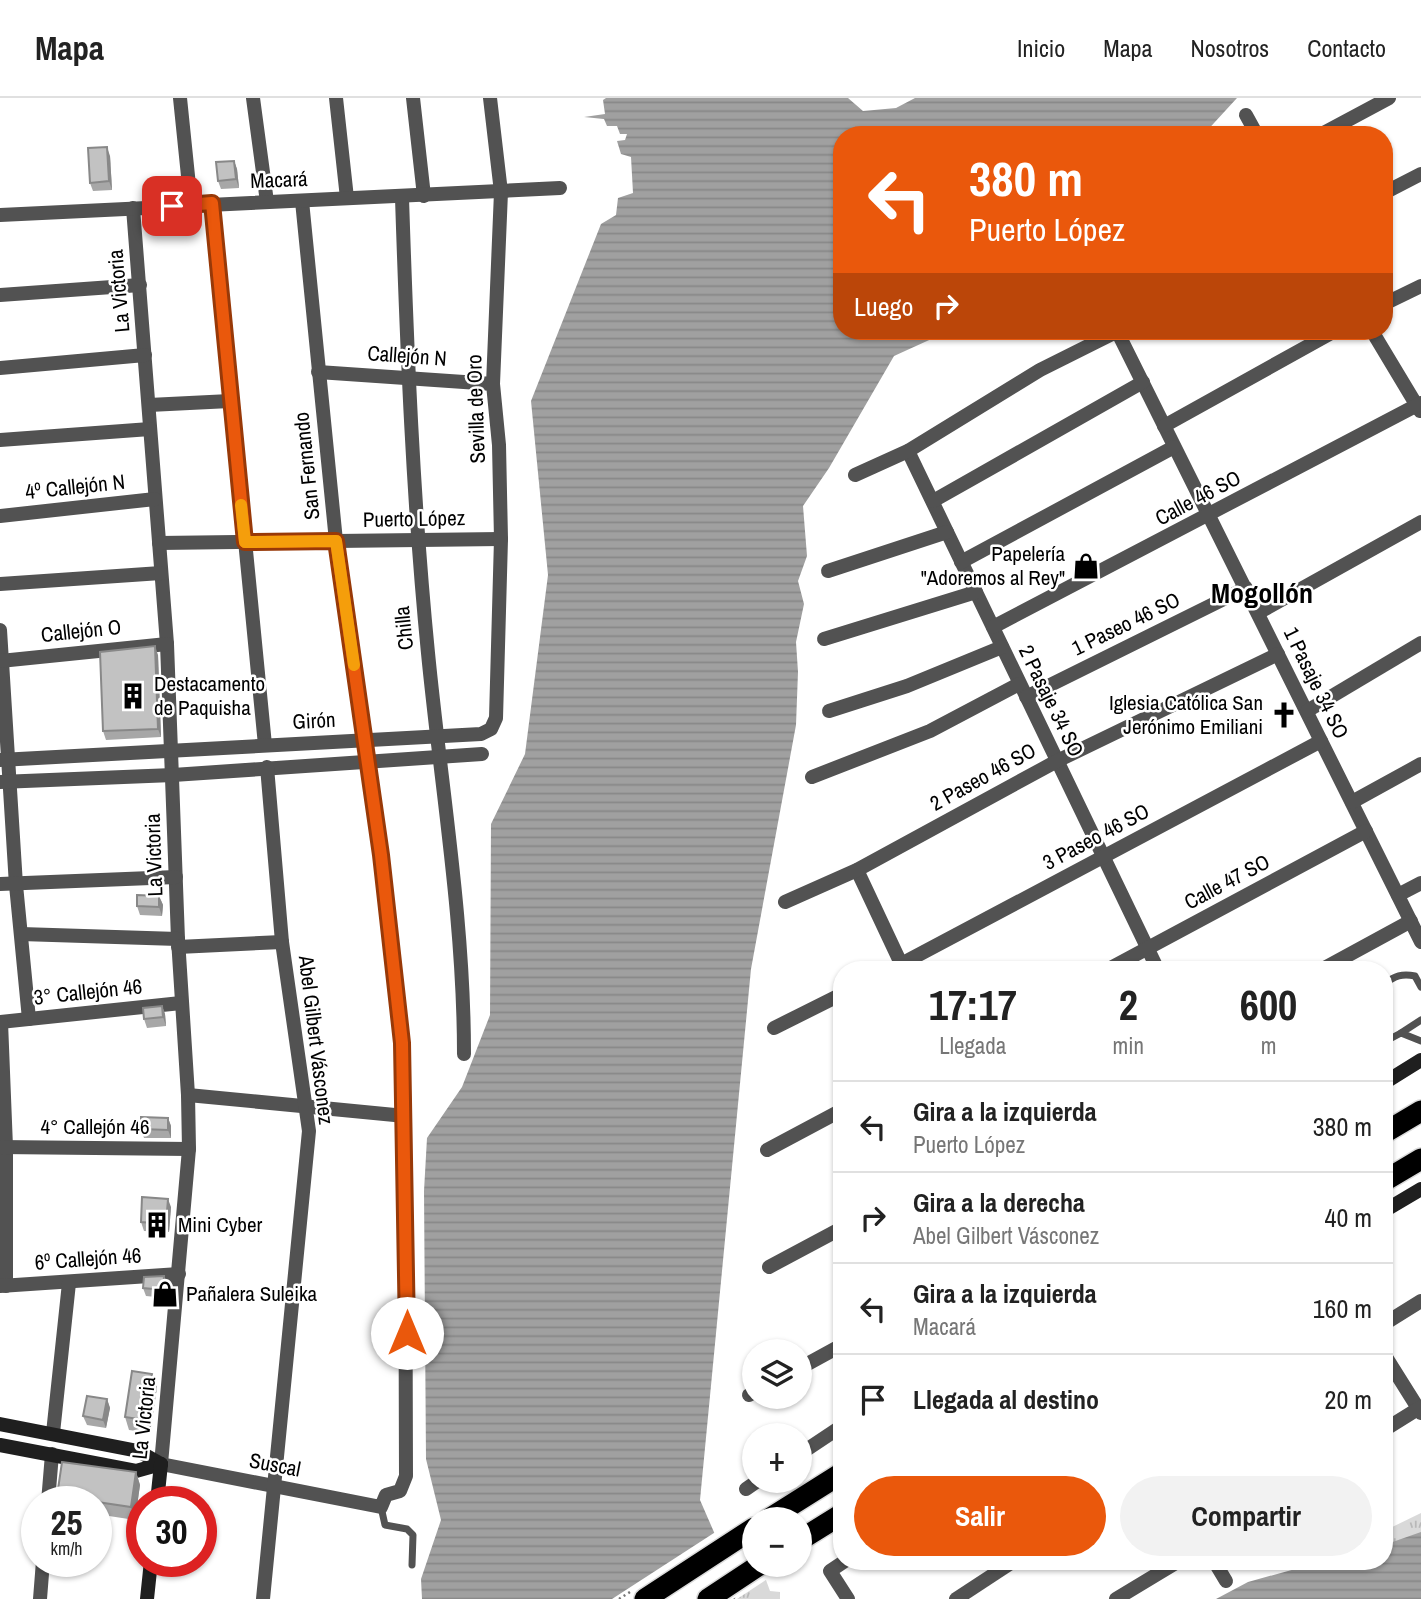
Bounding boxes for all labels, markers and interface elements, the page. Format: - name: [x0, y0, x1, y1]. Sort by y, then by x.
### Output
- text: Mapa: [35, 26, 104, 70]
- text: Inicio: [1017, 32, 1065, 64]
- text: Mapa: [1103, 32, 1152, 64]
- text: Nosotros: [1190, 32, 1269, 64]
- text: Contacto: [1307, 32, 1386, 64]
- text: 380 m: [969, 145, 1083, 211]
- icon: left: [854, 154, 945, 245]
- street label: Macará: [250, 164, 309, 195]
- pin: [142, 176, 202, 236]
- icon: arrive: [153, 187, 191, 225]
- text: Puerto López: [969, 208, 1125, 251]
- street label: La Victoria: [100, 248, 137, 334]
- icon: right: [927, 287, 965, 325]
- text: Luego: [854, 289, 913, 324]
- street label: Callejón N: [366, 338, 448, 373]
- street label: Sevilla de Oro: [459, 354, 492, 464]
- street label: San Fernando: [286, 411, 327, 521]
- street label: Calle 46 SO: [1150, 463, 1246, 532]
- street label: 4º Callejón N: [24, 467, 126, 506]
- street label: Puerto López: [363, 503, 466, 534]
- place label: Papelería "Adoremos al Rey": [921, 539, 1065, 592]
- shop icon: Papelería "Adoremos al Rey": [1071, 551, 1101, 581]
- district label: Mogollón: [1211, 574, 1313, 612]
- street label: 1 Paseo 46 SO: [1067, 585, 1185, 662]
- street label: Chilla: [387, 604, 420, 651]
- street label: Callejón O: [39, 612, 122, 649]
- street label: 1 Pasaje 34 SO: [1277, 622, 1356, 743]
- street label: 2 Pasaje 34 SO: [1012, 640, 1091, 761]
- place label: Destacamento de Paquisha: [154, 669, 265, 722]
- building icon: Destacamento de Paquisha: [118, 681, 148, 711]
- place label: Iglesia Católica San Jerónimo Emiliani: [1109, 688, 1263, 741]
- church icon: Iglesia Católica San Jerónimo Emiliani: [1269, 700, 1299, 730]
- street label: Girón: [292, 705, 336, 736]
- street label: 2 Paseo 46 SO: [925, 736, 1041, 818]
- street label: 3 Paseo 46 SO: [1037, 796, 1154, 877]
- street label: La Victoria: [138, 813, 169, 897]
- street label: Calle 47 SO: [1179, 847, 1275, 916]
- street label: Abel Gilbert Vásconez: [292, 953, 341, 1126]
- street label: 3° Callejón 46: [32, 971, 144, 1012]
- text: 17:17: [929, 977, 1017, 1033]
- text: 2: [1119, 977, 1138, 1033]
- text: 600: [1240, 977, 1297, 1033]
- text: Llegada: [939, 1030, 1006, 1061]
- text: min: [1113, 1030, 1144, 1061]
- text: m: [1261, 1030, 1276, 1061]
- text: Gira a la izquierda: [913, 1094, 1097, 1129]
- icon: left: [854, 1108, 892, 1146]
- text: 380 m: [1313, 1109, 1372, 1144]
- street label: 4° Callejón 46: [41, 1112, 149, 1141]
- text: Puerto López: [913, 1129, 1025, 1160]
- text: Gira a la derecha: [913, 1185, 1085, 1220]
- icon: right: [854, 1199, 892, 1237]
- text: 40 m: [1325, 1200, 1372, 1235]
- building icon: Mini Cyber: [142, 1210, 172, 1240]
- place label: Mini Cyber: [178, 1210, 262, 1239]
- text: Abel Gilbert Vásconez: [913, 1220, 1099, 1251]
- street label: 6º Callejón 46: [34, 1240, 142, 1277]
- text: Gira a la izquierda: [913, 1276, 1097, 1311]
- shop icon: Pañalera Suleika: [150, 1279, 180, 1309]
- place label: Pañalera Suleika: [186, 1279, 318, 1308]
- icon: left: [854, 1290, 892, 1328]
- text: 160 m: [1313, 1291, 1372, 1326]
- position arrow: [370, 1296, 444, 1370]
- text: Macará: [913, 1311, 976, 1342]
- map controls: [742, 1339, 812, 1577]
- button: layers: [742, 1339, 812, 1409]
- street label: La Victoria: [125, 1375, 162, 1461]
- icon: arrive: [854, 1381, 892, 1419]
- text: Llegada al destino: [913, 1382, 1099, 1417]
- text: 20 m: [1325, 1382, 1372, 1417]
- button: +: [742, 1423, 812, 1493]
- street label: Suscal: [247, 1445, 303, 1484]
- button: Salir: [854, 1476, 1106, 1556]
- button: Compartir: [1120, 1476, 1372, 1556]
- speed limit sign: 30: [126, 1486, 217, 1577]
- text: 25: [51, 1499, 82, 1546]
- button: −: [742, 1507, 812, 1577]
- text: km/h: [51, 1536, 83, 1561]

